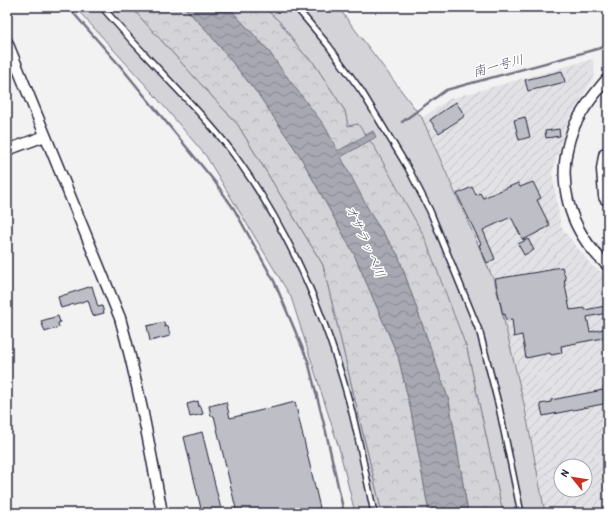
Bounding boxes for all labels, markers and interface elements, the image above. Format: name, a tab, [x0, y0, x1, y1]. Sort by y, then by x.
water label: 南一号川	[471, 50, 525, 80]
water label: オサラッペ川	[342, 202, 390, 280]
north arrow	[553, 458, 593, 498]
text: N	[557, 467, 572, 479]

